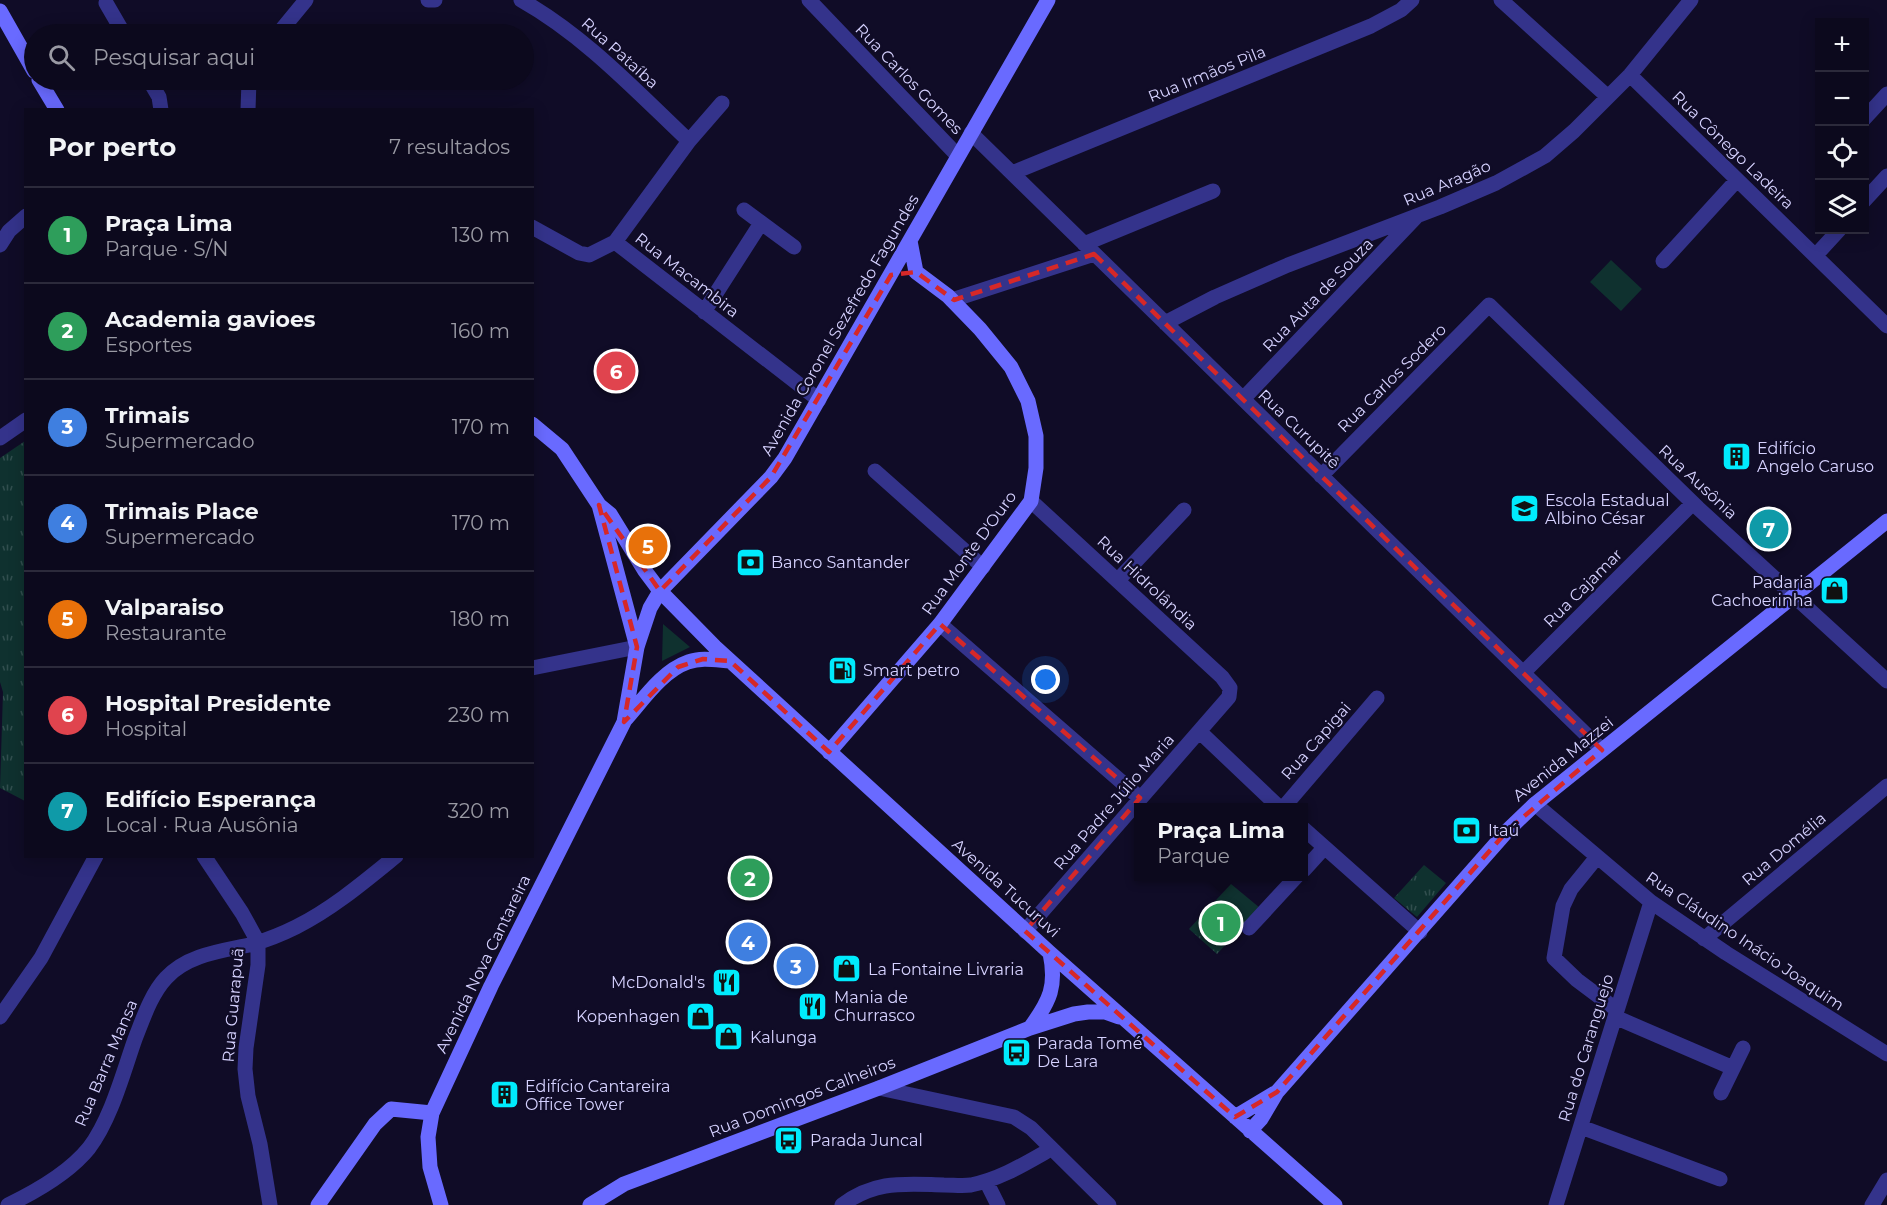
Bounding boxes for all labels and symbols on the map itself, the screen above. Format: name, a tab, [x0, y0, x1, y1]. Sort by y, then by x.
street label: Rua Pataíba	[578, 14, 662, 92]
street label: Rua Carlos Gomes	[851, 20, 967, 138]
street label: Rua Irmãos Pìla	[1145, 42, 1269, 106]
street label: Rua Cônego Ladeira	[1668, 87, 1798, 213]
street label: Rua Aragão	[1400, 156, 1494, 210]
street label: Avenida Coronel Sezefredo Fagundes	[757, 191, 923, 459]
street label: Rua Macambira	[631, 229, 743, 321]
street label: Rua Auta de Souza	[1259, 234, 1377, 356]
street label: Rua Carlos Sodero	[1334, 320, 1450, 436]
pin: 6	[596, 348, 636, 394]
street label: Rua Curupitê	[1254, 385, 1344, 473]
place label: Edifício Angelo Caruso	[1757, 439, 1874, 476]
street label: Rua Ausônia	[1655, 441, 1741, 523]
building icon: Edifício Angelo Caruso	[1720, 441, 1752, 473]
street label: Rua Monte D'Ouro	[918, 487, 1020, 619]
place label: Escola Estadual Albino César	[1545, 491, 1670, 528]
school or university icon: Escola Estadual Albino César	[1508, 493, 1540, 525]
pin: 7	[1750, 506, 1788, 552]
pin: 5	[628, 524, 668, 568]
street label: Rua Hidrolândia	[1093, 532, 1201, 634]
street label: Rua Cajamar	[1540, 545, 1626, 631]
bank icon: Banco Santander	[734, 546, 766, 578]
place label: Banco Santander	[771, 553, 910, 572]
place label: Padaria Cachoerinha	[1711, 573, 1813, 610]
shop icon: Padaria Cachoerinha	[1818, 575, 1850, 607]
fuel station icon: Smart petro	[826, 654, 858, 686]
place label: Smart petro	[863, 661, 960, 680]
your location	[1031, 665, 1060, 694]
street label: Rua Capigai	[1277, 698, 1355, 784]
street label: Avenida Mazzei	[1509, 713, 1617, 805]
street label: Rua Padre Júlio Maria	[1050, 730, 1178, 874]
street label: Rua Domélia	[1738, 808, 1830, 890]
bank icon: Itaú	[1451, 814, 1483, 846]
place label: Itaú	[1488, 821, 1519, 840]
street label: Avenida Tucuruvi	[948, 835, 1064, 941]
pin: 2	[730, 856, 770, 900]
street label: Rua Cláudino Inácio Joaquim	[1642, 867, 1848, 1015]
street label: Avenida Nova Cantareira	[431, 872, 535, 1056]
pin: 1	[1202, 900, 1240, 946]
pin: 4	[728, 920, 768, 964]
pin: 3	[776, 944, 816, 988]
street label: Rua Guarapuã	[219, 947, 247, 1063]
shop icon: La Fontaine Livraria	[831, 953, 863, 985]
place label: La Fontaine Livraria	[868, 960, 1024, 979]
restaurant icon: McDonald's	[710, 966, 742, 998]
street label: Rua do Caranguejo	[1554, 972, 1618, 1124]
place label: McDonald's	[611, 973, 705, 992]
place label: Mania de Churrasco	[834, 988, 915, 1025]
restaurant icon: Mania de Churrasco	[797, 990, 829, 1022]
street label: Rua Barra Mansa	[71, 997, 141, 1129]
shop icon: Kopenhagen	[685, 1000, 717, 1032]
place label: Kopenhagen	[576, 1007, 680, 1026]
shop icon: Kalunga	[713, 1021, 745, 1053]
place label: Kalunga	[750, 1028, 817, 1047]
place label: Parada Tomé De Lara	[1037, 1034, 1142, 1071]
bus stop icon: Parada Tomé De Lara	[1000, 1036, 1032, 1068]
street label: Rua Domingos Calheiros	[706, 1053, 898, 1141]
place label: Edifício Cantareira Office Tower	[525, 1077, 670, 1114]
building icon: Edifício Cantareira Office Tower	[488, 1079, 520, 1111]
bus stop icon: Parada Juncal	[773, 1124, 805, 1156]
place label: Parada Juncal	[810, 1131, 923, 1150]

